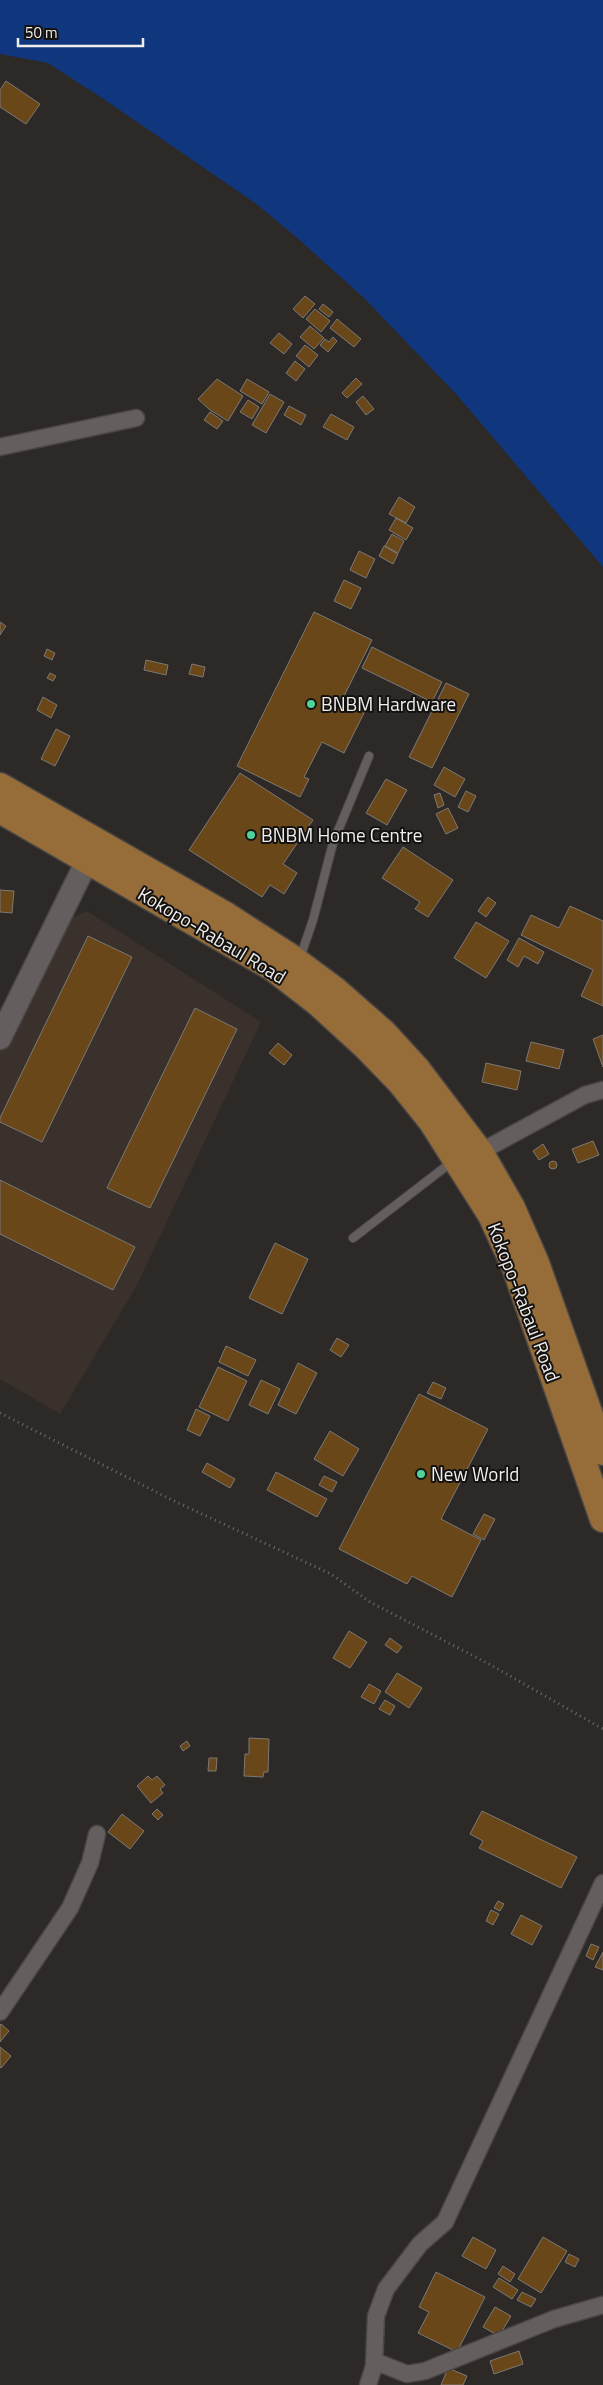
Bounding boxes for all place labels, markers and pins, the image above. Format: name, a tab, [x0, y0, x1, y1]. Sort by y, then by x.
place label: BNBM Hardware	[321, 689, 456, 718]
marker: BNBM Hardware	[305, 698, 317, 710]
place label: BNBM Home Centre	[261, 820, 422, 849]
marker: BNBM Home Centre	[245, 829, 257, 841]
place label: New World	[431, 1459, 519, 1488]
marker: New World	[415, 1468, 427, 1480]

